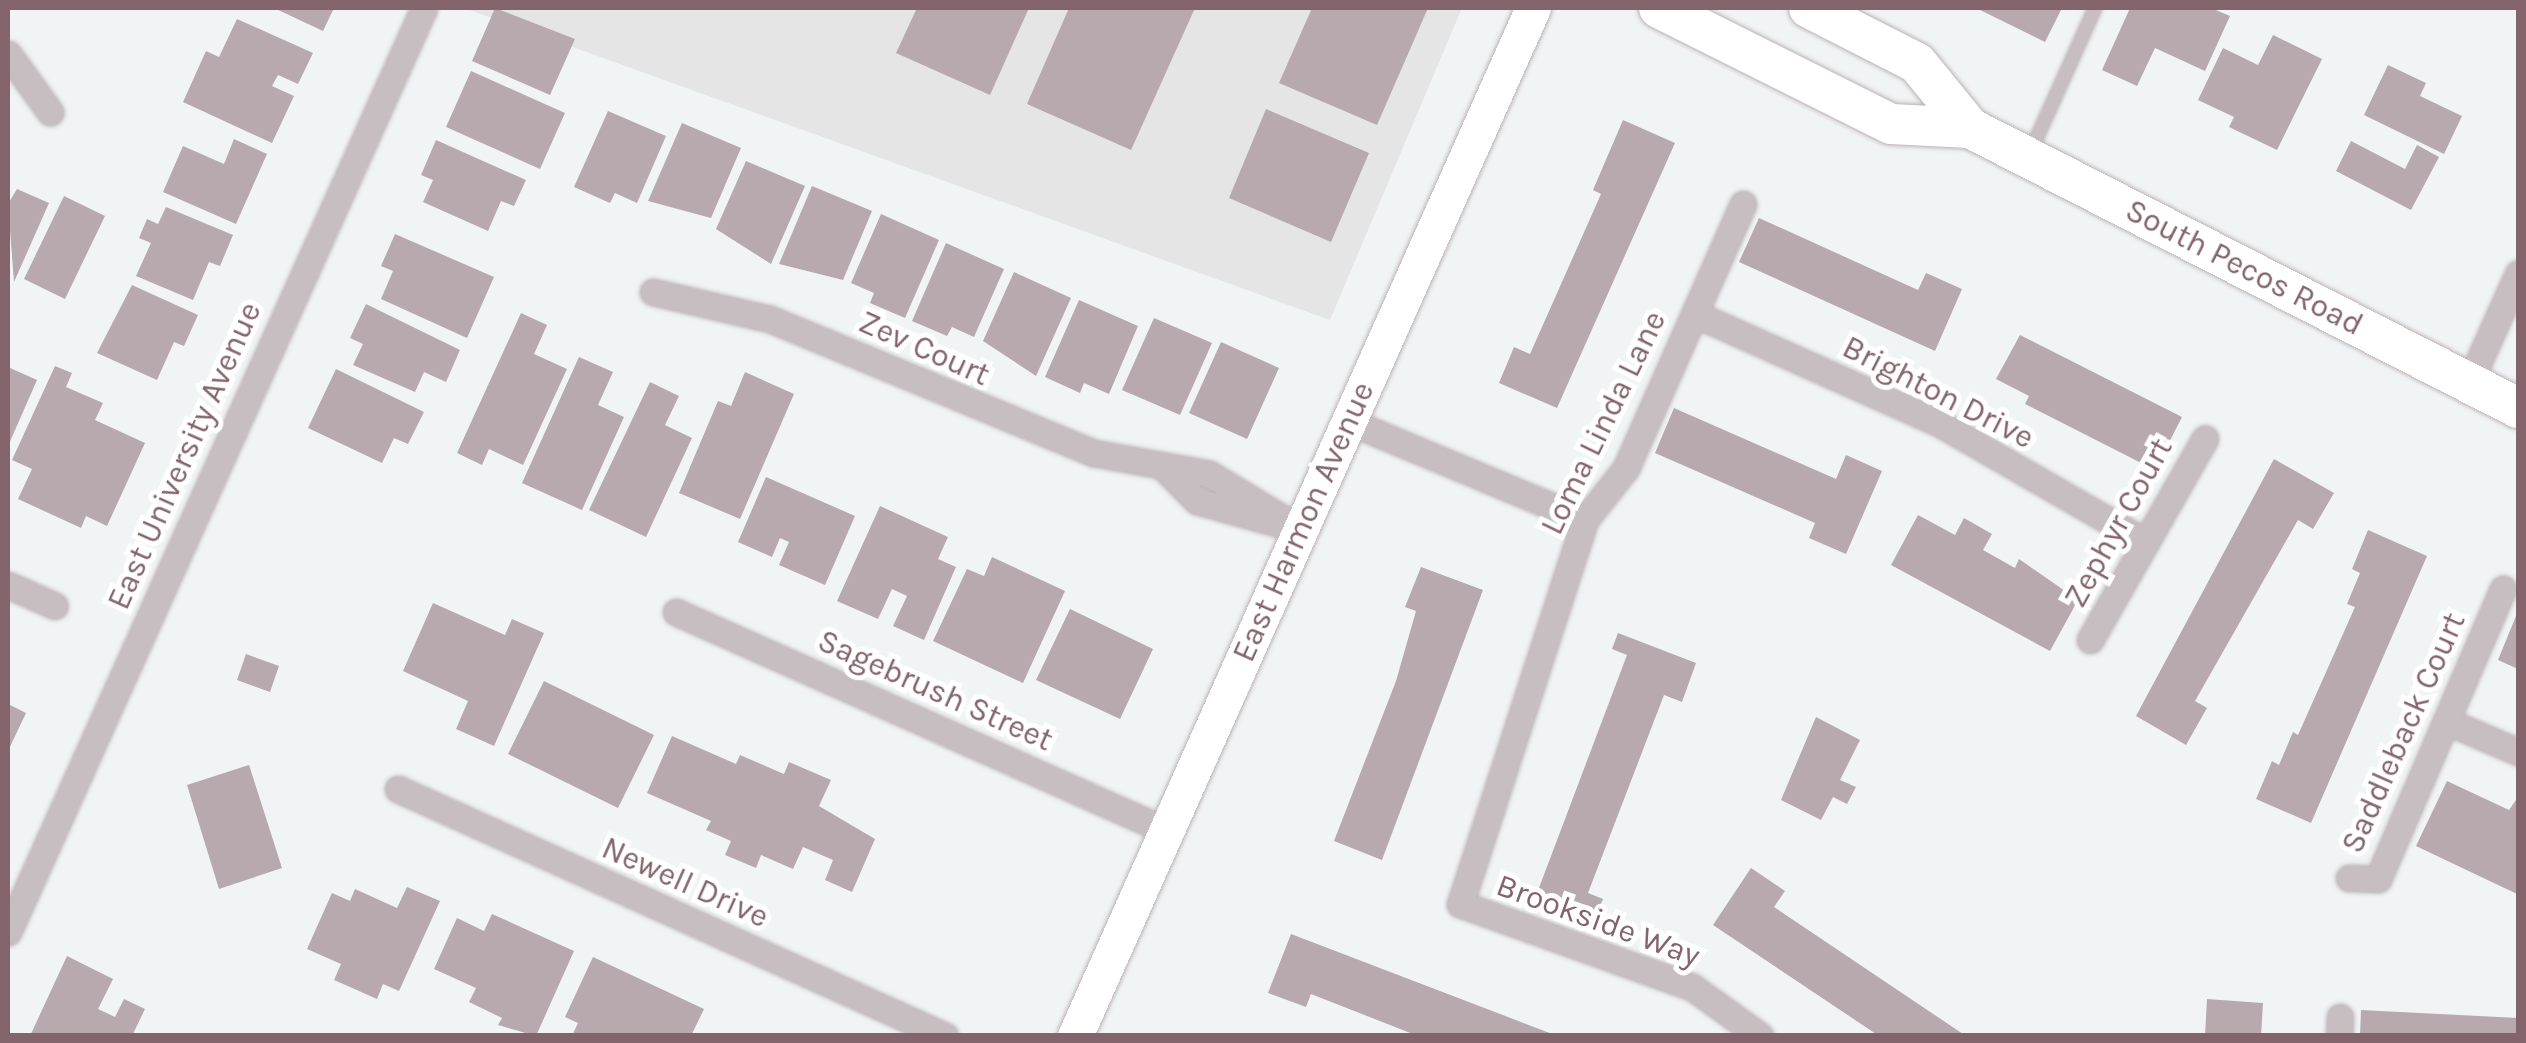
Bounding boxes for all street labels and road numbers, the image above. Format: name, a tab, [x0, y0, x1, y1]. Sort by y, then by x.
street label: South Pecos Road	[2119, 192, 2369, 344]
street label: East University Avenue	[100, 297, 270, 615]
street label: Zev Court	[853, 303, 995, 395]
street label: Loma Linda Lane	[1533, 305, 1675, 541]
street label: Brighton Drive	[1836, 328, 2040, 458]
street label: East Harmon Avenue	[1225, 376, 1383, 668]
street label: Zephyr Court	[2057, 432, 2181, 614]
street label: Saddleback Court	[2334, 607, 2474, 859]
street label: Sagebrush Street	[812, 622, 1058, 760]
street label: Newell Drive	[596, 829, 774, 937]
street label: Brookside Way	[1491, 866, 1705, 976]

